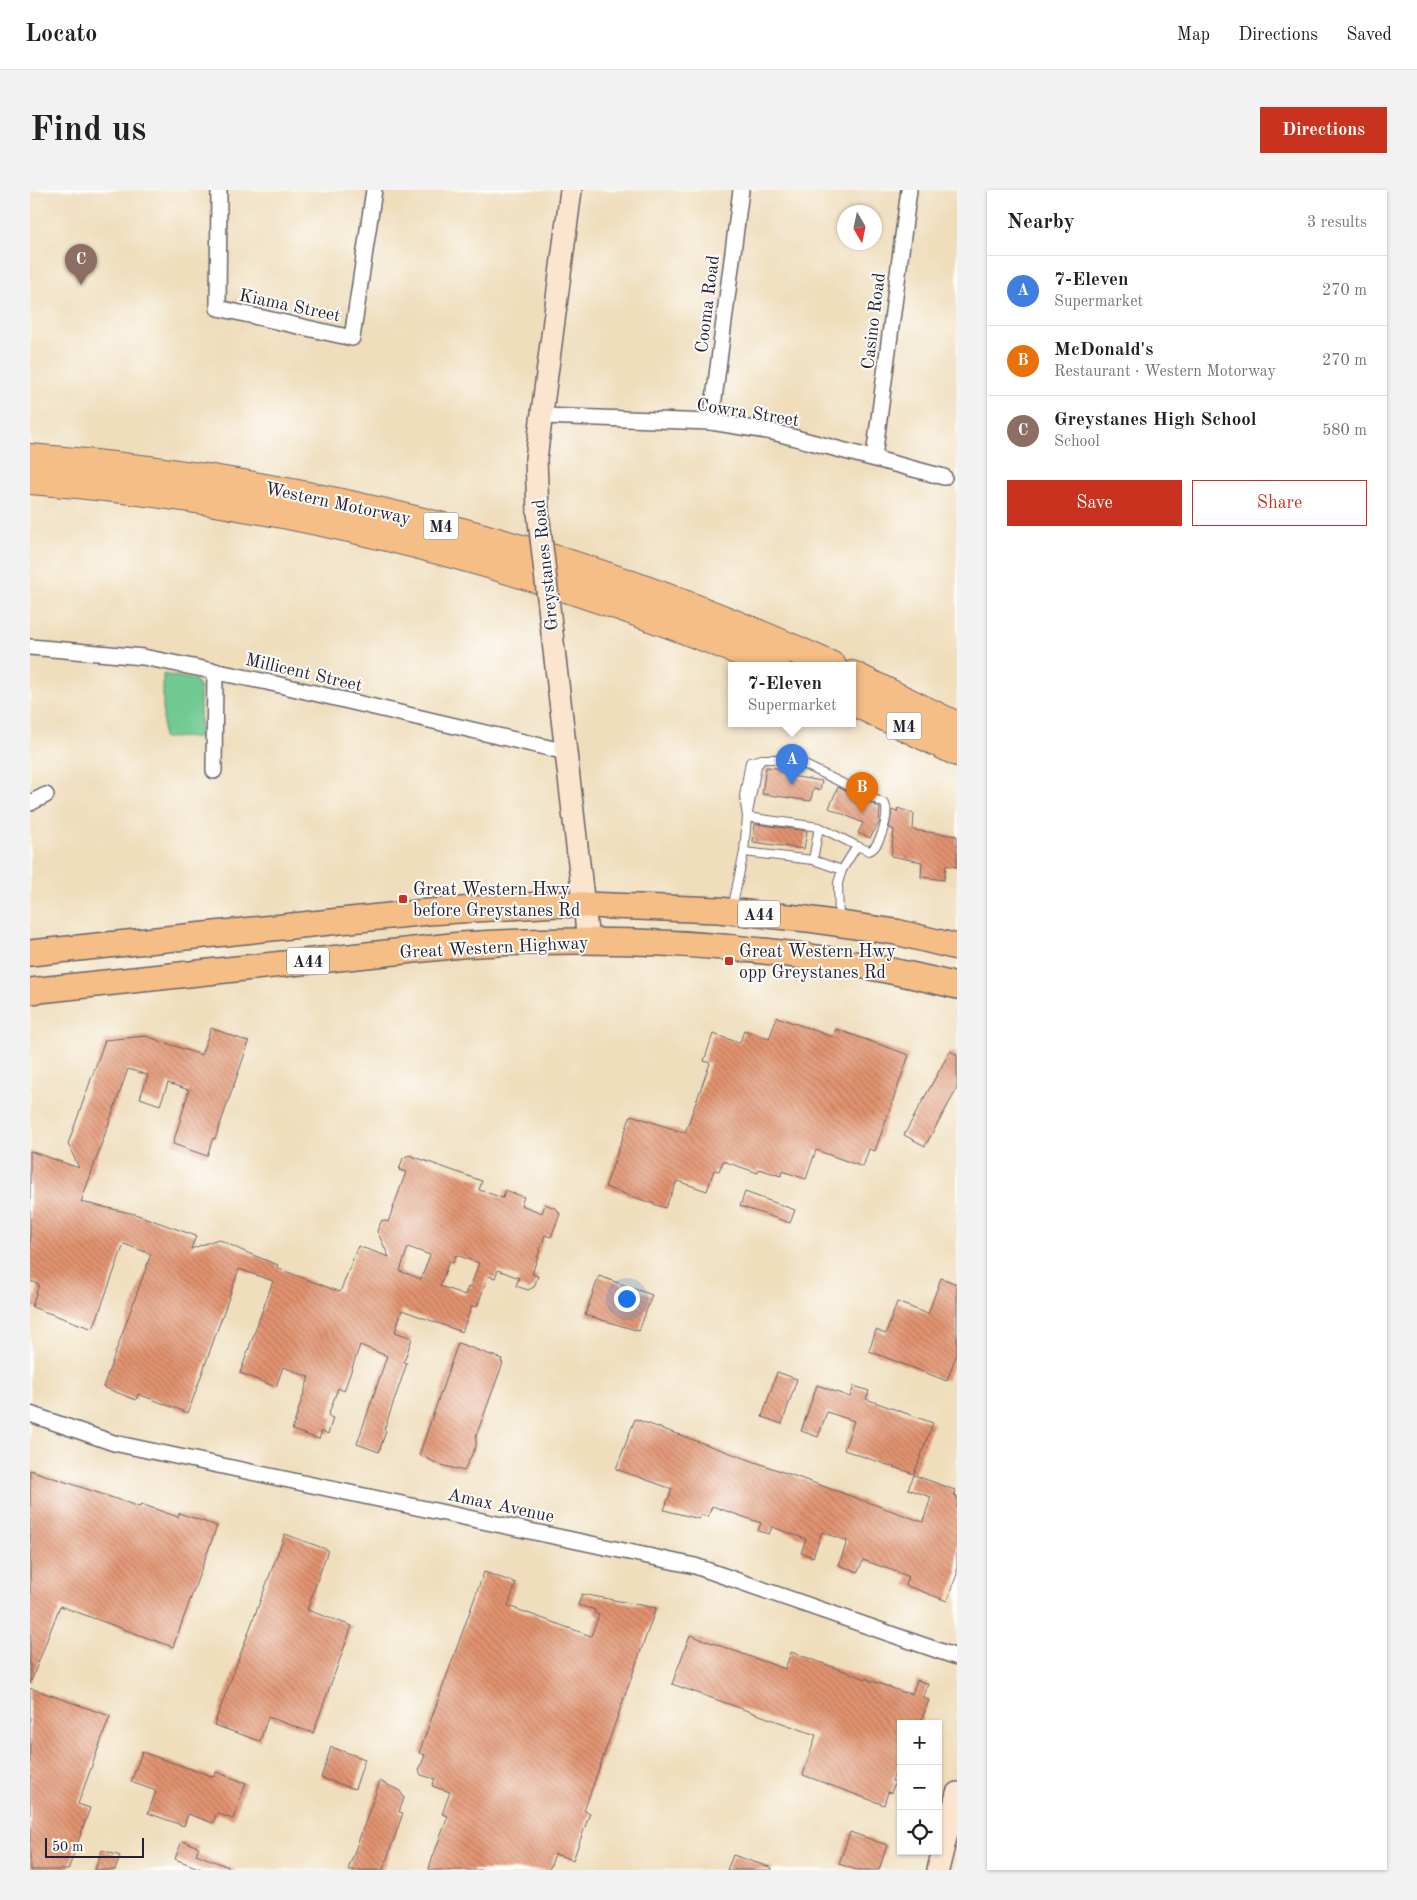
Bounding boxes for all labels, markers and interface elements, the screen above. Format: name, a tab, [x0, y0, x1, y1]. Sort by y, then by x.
text: Locato	[25, 23, 97, 47]
text: Map	[1177, 26, 1210, 44]
text: Directions	[1238, 26, 1318, 44]
text: Saved	[1346, 26, 1392, 44]
button: Directions	[1260, 107, 1387, 153]
text: Find us	[30, 113, 146, 148]
north arrow	[837, 205, 882, 250]
text: Nearby	[1007, 212, 1075, 233]
text: 3 results	[1307, 215, 1367, 231]
pin: C	[65, 244, 97, 285]
street label: Cooma Road	[693, 254, 723, 354]
text: 7-Eleven	[1054, 271, 1129, 290]
street label: Casino Road	[859, 272, 889, 371]
text: A	[1017, 283, 1029, 299]
text: 270 m	[1322, 283, 1367, 299]
street label: Kiama Street	[237, 286, 342, 326]
text: Supermarket	[1054, 294, 1143, 310]
text: McDonald's	[1054, 341, 1153, 360]
text: B	[1017, 353, 1029, 369]
text: 270 m	[1322, 353, 1367, 369]
text: Restaurant · Western Motorway	[1054, 364, 1276, 380]
street label: Cowra Street	[695, 396, 800, 430]
text: Greystanes High School	[1054, 411, 1257, 430]
text: C	[1018, 423, 1028, 439]
text: 580 m	[1322, 423, 1367, 439]
text: School	[1054, 434, 1100, 450]
street label: Western Motorway	[263, 480, 413, 528]
button: Save	[1007, 480, 1182, 526]
button: Share	[1192, 480, 1367, 526]
street label: Greystanes Road	[530, 498, 562, 632]
road number: M4	[424, 512, 458, 540]
street label: Millicent Street	[244, 651, 364, 695]
popup	[728, 662, 856, 727]
text: 7-Eleven	[747, 675, 822, 694]
text: Supermarket	[747, 698, 837, 714]
road number: M4	[886, 712, 922, 740]
pin: A	[776, 744, 808, 785]
pin: B	[846, 772, 878, 813]
place label: Great Western Hwy before Greystanes Rd	[413, 881, 580, 920]
marker: Great Western Hwy before Greystanes Rd	[397, 893, 409, 905]
road number: A44	[738, 901, 780, 928]
street label: Great Western Highway	[399, 934, 589, 962]
place label: Great Western Hwy opp Greystanes Rd	[739, 943, 896, 982]
road number: A44	[287, 948, 329, 974]
marker: Great Western Hwy opp Greystanes Rd	[723, 955, 735, 967]
your location	[614, 1286, 640, 1312]
street label: Amax Avenue	[446, 1486, 556, 1526]
map controls	[897, 1720, 942, 1855]
button: +	[897, 1720, 942, 1765]
button: −	[897, 1765, 942, 1810]
button: locate	[897, 1810, 942, 1855]
scale bar	[45, 1835, 144, 1858]
text: 50 m	[52, 1840, 83, 1854]

